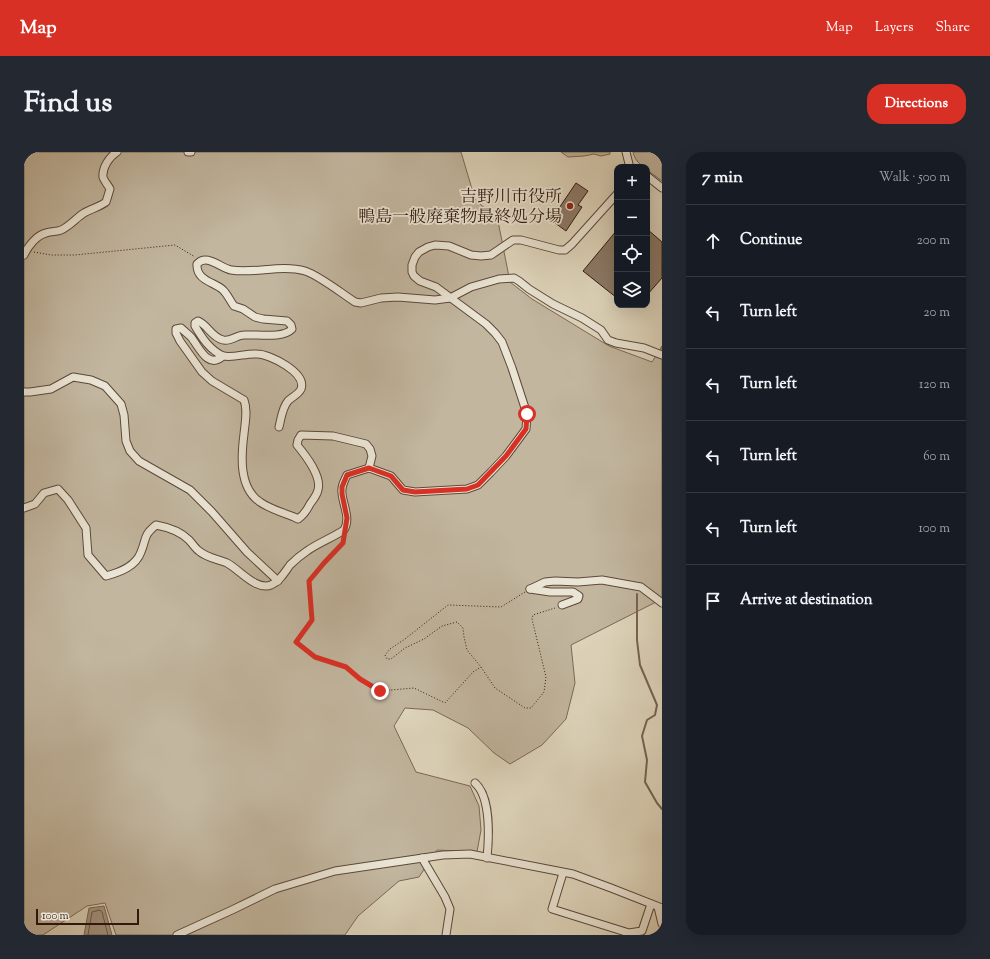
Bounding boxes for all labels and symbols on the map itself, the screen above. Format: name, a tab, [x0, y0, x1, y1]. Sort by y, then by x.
place label: 吉野川市役所 鴨島一般廃棄物最終処分場	[358, 186, 562, 230]
marker: 吉野川市役所 鴨島一般廃棄物最終処分場	[565, 201, 575, 211]
route start	[518, 405, 536, 423]
route end	[371, 682, 389, 700]
scale bar	[36, 907, 139, 926]

